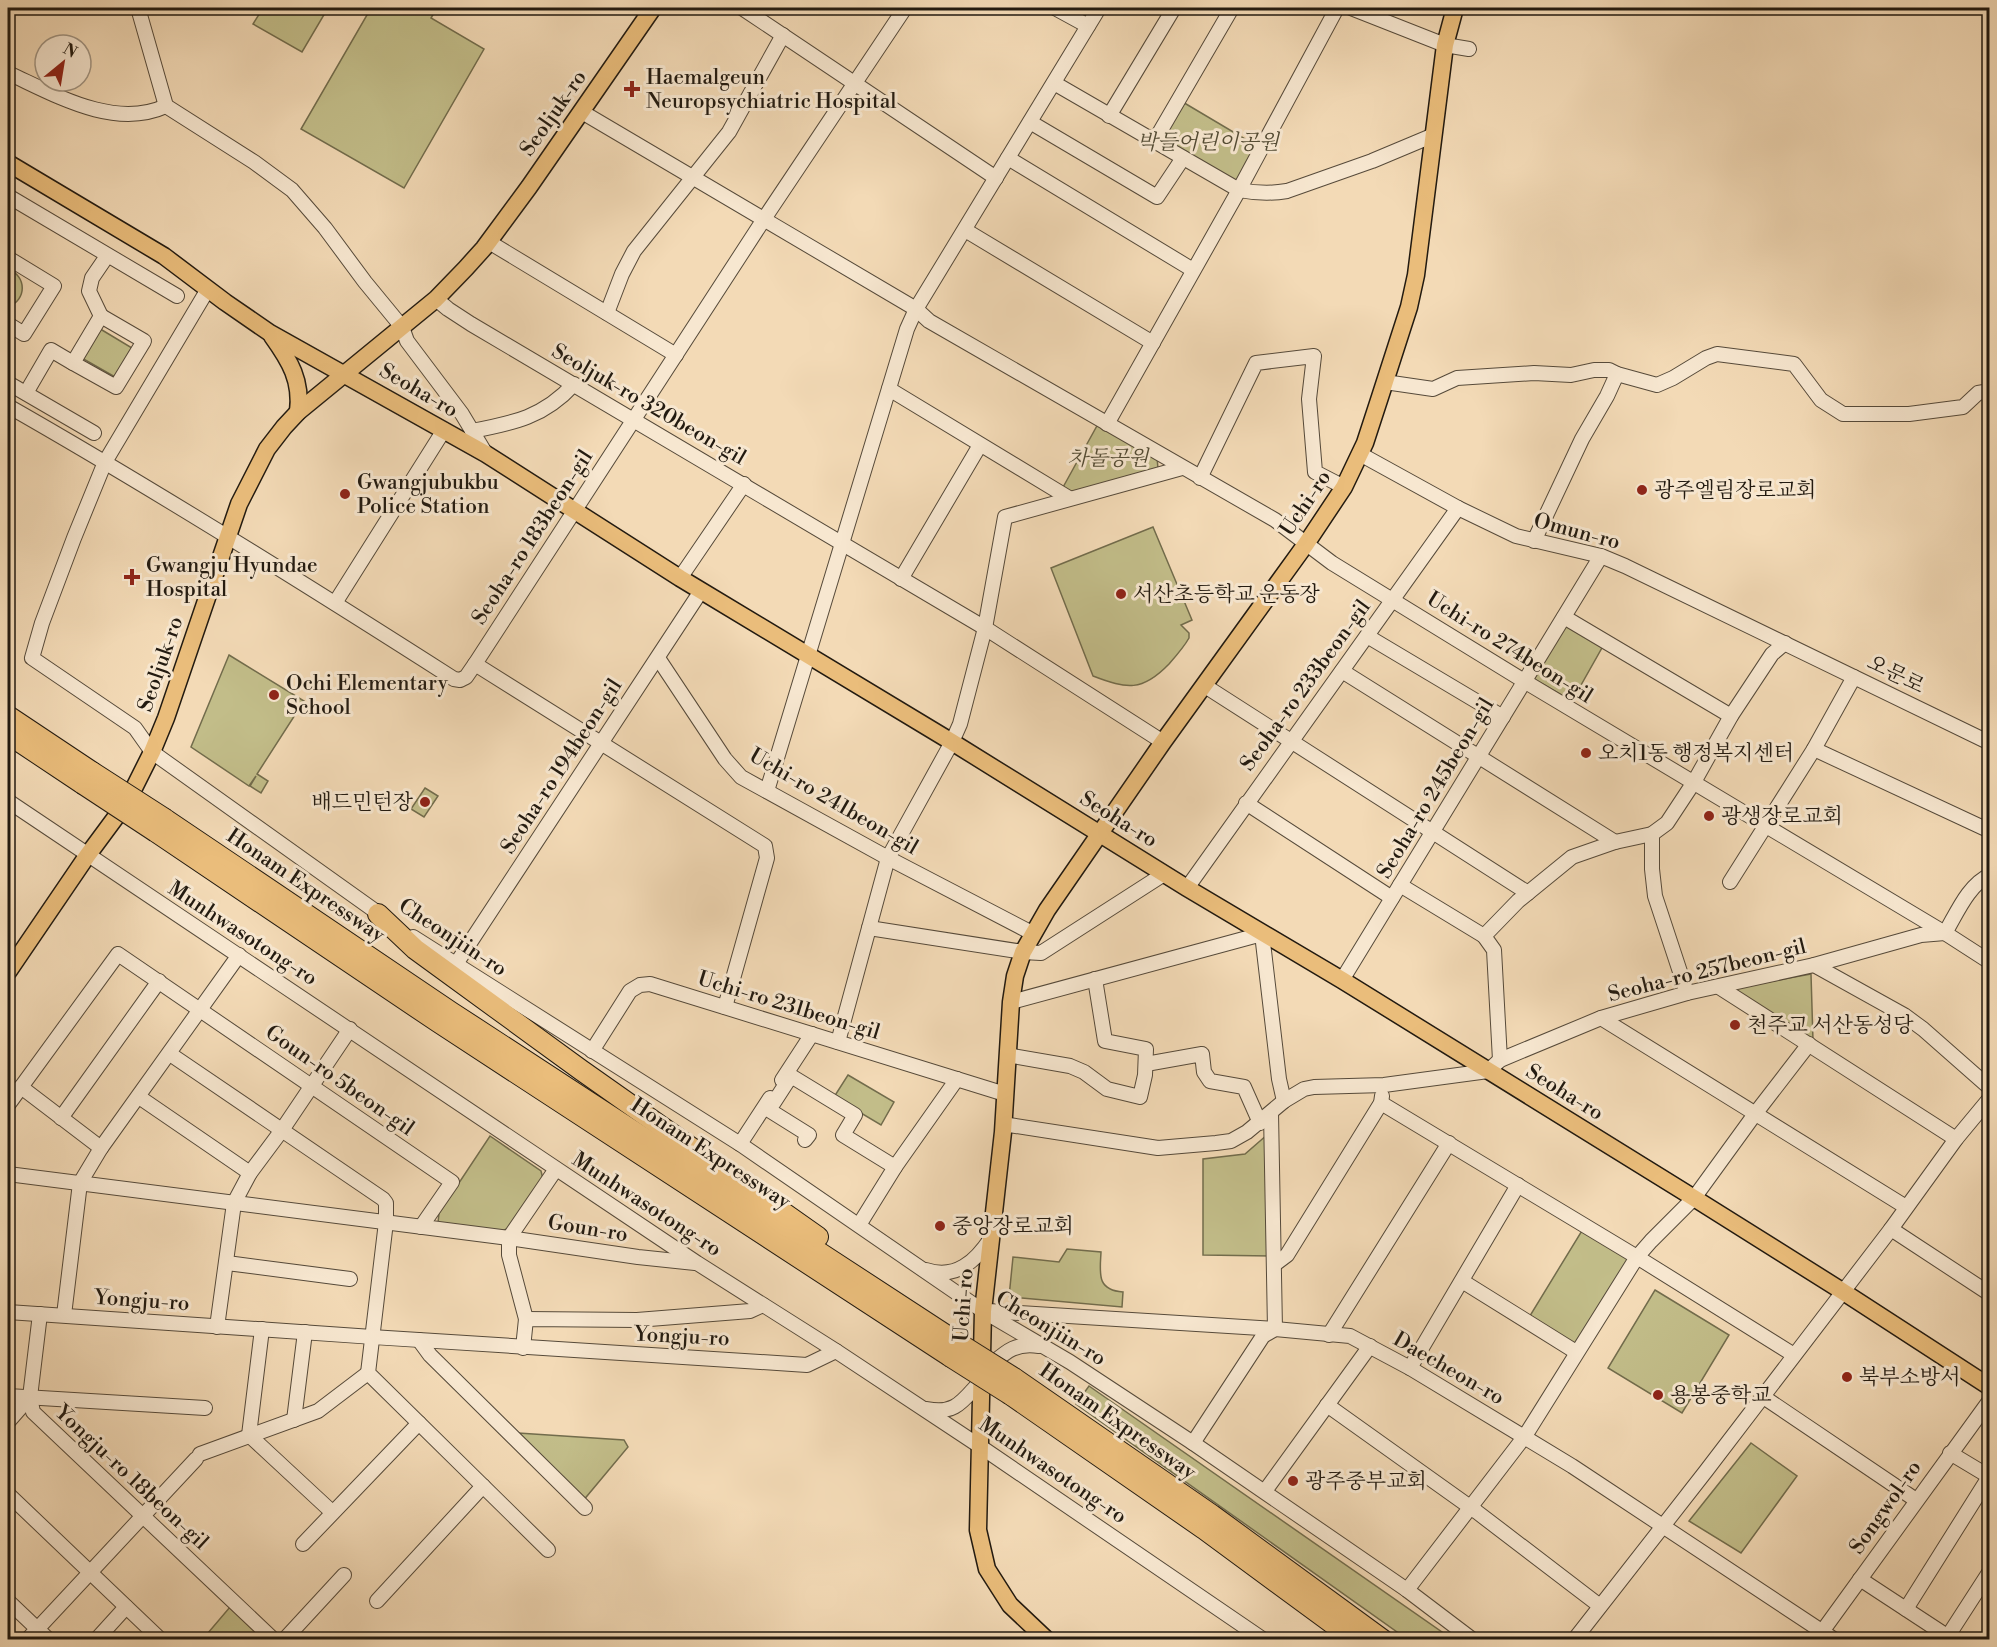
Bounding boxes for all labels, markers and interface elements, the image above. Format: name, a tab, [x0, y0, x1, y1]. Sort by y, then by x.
north arrow	[33, 33, 93, 93]
text: N	[60, 39, 81, 63]
place label: Haemalgeun Neuropsychiatric Hospital	[646, 65, 897, 115]
street label: Seoljuk-ro	[515, 66, 593, 162]
marker: Haemalgeun Neuropsychiatric Hospital	[623, 80, 641, 98]
park label: 박들어린이공원	[1137, 130, 1281, 156]
street label: Seoljuk-ro 320beon-gil	[547, 339, 750, 471]
street label: Seoha-ro	[375, 358, 462, 424]
street label: Seoha-ro 183beon-gil	[467, 445, 599, 630]
park label: 차돌공원	[1067, 446, 1150, 472]
street label: Uchi-ro	[1274, 466, 1337, 541]
place label: Gwangjubukbu Police Station	[357, 470, 499, 520]
place label: 광주엘림장로교회	[1654, 478, 1816, 504]
marker: 광주엘림장로교회	[1635, 483, 1649, 497]
marker: Gwangjubukbu Police Station	[338, 487, 352, 501]
street label: Omun-ro	[1531, 508, 1623, 556]
place label: Gwangju Hyundae Hospital	[146, 553, 318, 603]
marker: Gwangju Hyundae Hospital	[123, 568, 141, 586]
place label: 서산초등학교 운동장	[1133, 582, 1321, 608]
street label: Uchi-ro 274beon-gil	[1422, 586, 1597, 710]
marker: 서산초등학교 운동장	[1114, 587, 1128, 601]
street label: Seoha-ro 233beon-gil	[1235, 595, 1377, 776]
street label: Seoljuk-ro	[133, 613, 189, 715]
street label: 오문로	[1863, 650, 1929, 700]
place label: Ochi Elementary School	[286, 671, 449, 721]
street label: Seoha-ro 194beon-gil	[496, 674, 628, 859]
marker: Ochi Elementary School	[267, 688, 281, 702]
street label: Seoha-ro 245beon-gil	[1372, 693, 1500, 884]
place label: 오치1동 행정복지센터	[1598, 741, 1794, 767]
street label: Uchi-ro 241beon-gil	[744, 743, 923, 861]
marker: 오치1동 행정복지센터	[1579, 746, 1593, 760]
street label: Seoha-ro	[1075, 786, 1162, 854]
place label: 배드민턴장	[312, 790, 414, 816]
marker: 배드민턴장	[418, 795, 432, 809]
place label: 광생장로교회	[1721, 804, 1843, 830]
marker: 광생장로교회	[1702, 809, 1716, 823]
street label: Honam Expressway	[221, 823, 390, 949]
street label: Munhwasotong-ro	[163, 876, 322, 992]
street label: Cheonjiin-ro	[393, 893, 512, 983]
street label: Seoha-ro 257beon-gil	[1605, 934, 1809, 1008]
street label: Uchi-ro 231beon-gil	[694, 966, 883, 1046]
place label: 천주교 서산동성당	[1747, 1013, 1914, 1039]
marker: 천주교 서산동성당	[1728, 1018, 1742, 1032]
street label: Goun-ro 5beon-gil	[260, 1020, 419, 1142]
street label: Seoha-ro	[1521, 1059, 1608, 1127]
street label: Honam Expressway	[626, 1092, 796, 1216]
street label: Munhwasotong-ro	[567, 1147, 726, 1263]
street label: Goun-ro	[546, 1210, 630, 1248]
place label: 중앙장로교회	[952, 1214, 1074, 1240]
marker: 중앙장로교회	[933, 1219, 947, 1233]
street label: Uchi-ro	[948, 1267, 980, 1343]
street label: Yongju-ro	[93, 1285, 190, 1317]
street label: Cheonjiin-ro	[991, 1286, 1110, 1372]
street label: Yongju-ro	[633, 1321, 730, 1352]
street label: Daecheon-ro	[1388, 1327, 1509, 1411]
street label: Honam Expressway	[1034, 1358, 1201, 1486]
place label: 북부소방서	[1859, 1365, 1960, 1391]
marker: 북부소방서	[1840, 1370, 1854, 1384]
place label: 용봉중학교	[1670, 1383, 1771, 1409]
marker: 용봉중학교	[1651, 1388, 1665, 1402]
street label: Yongju-ro 18beon-gil	[48, 1399, 213, 1556]
street label: Munhwasotong-ro	[974, 1412, 1131, 1530]
street label: Songwol-ro	[1844, 1456, 1928, 1559]
place label: 광주중부교회	[1305, 1469, 1427, 1495]
marker: 광주중부교회	[1286, 1474, 1300, 1488]

